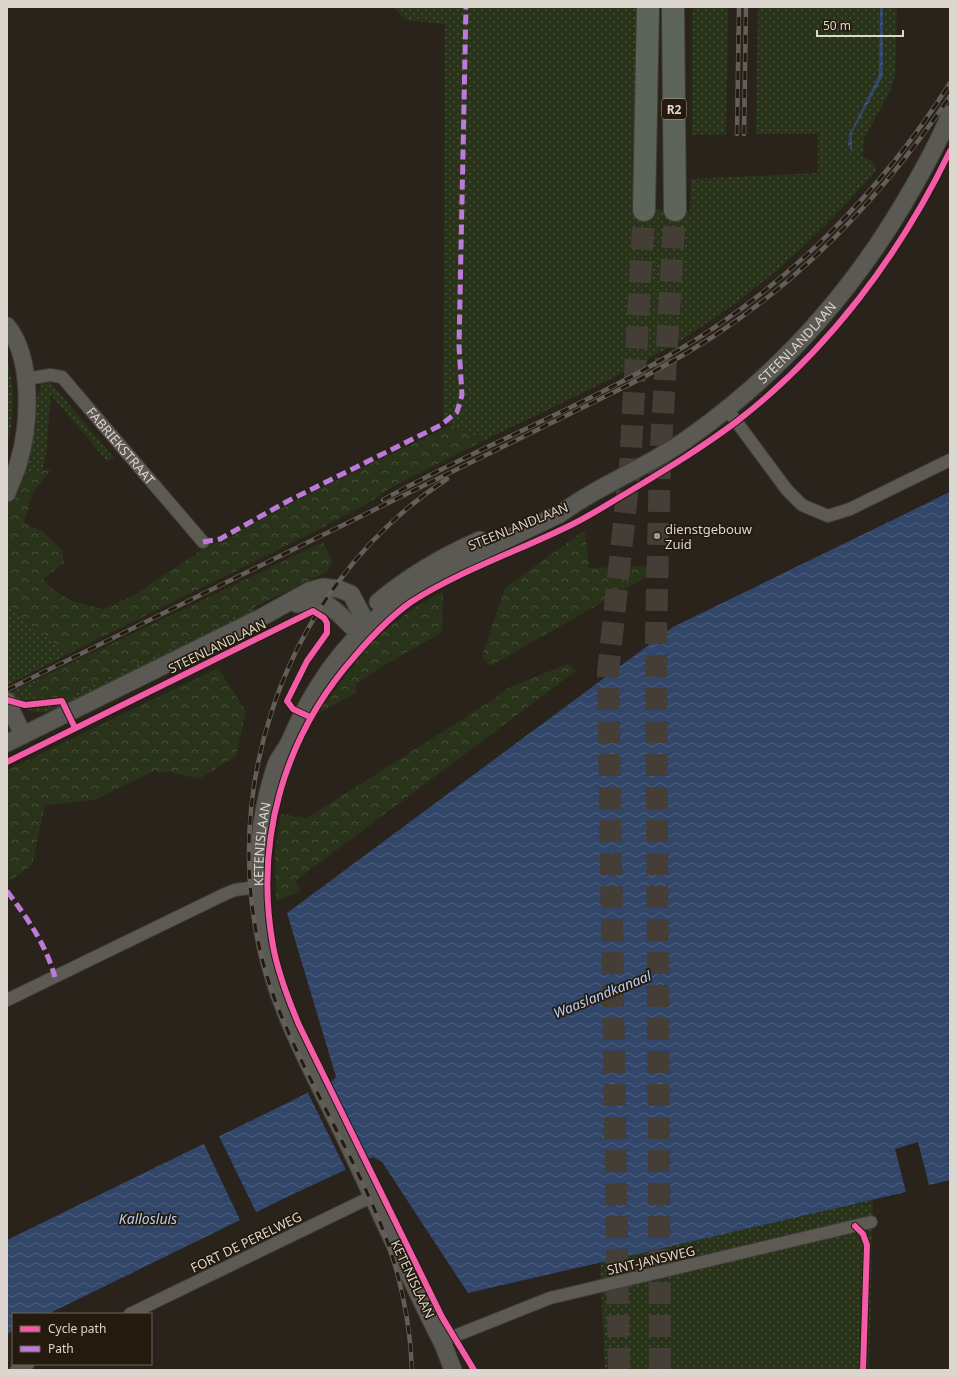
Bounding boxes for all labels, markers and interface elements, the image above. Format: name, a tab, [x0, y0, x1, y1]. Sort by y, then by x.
scale bar	[817, 12, 903, 38]
text: 50 m	[823, 17, 851, 34]
road number: R2	[662, 99, 686, 119]
street label: STEENLANDLAAN	[754, 298, 840, 387]
street label: FABRIEKSTRAAT	[83, 403, 159, 489]
street label: STEENLANDLAAN	[465, 498, 571, 554]
place label: dienstgebouw Zuid	[665, 520, 753, 553]
marker: dienstgebouw Zuid	[652, 531, 662, 541]
street label: STEENLANDLAAN	[165, 615, 269, 677]
street label: KETENISLAAN	[249, 800, 275, 886]
water label: Waaslandkanaal	[550, 966, 654, 1022]
street label: FORT DE PERELWEG	[187, 1207, 305, 1277]
water label: Kallosluis	[119, 1209, 177, 1228]
street label: KETENISLAAN	[387, 1237, 439, 1321]
street label: SINT-JANSWEG	[605, 1241, 697, 1279]
legend	[12, 1313, 152, 1365]
text: Cycle path	[48, 1320, 106, 1337]
text: Path	[48, 1340, 74, 1357]

